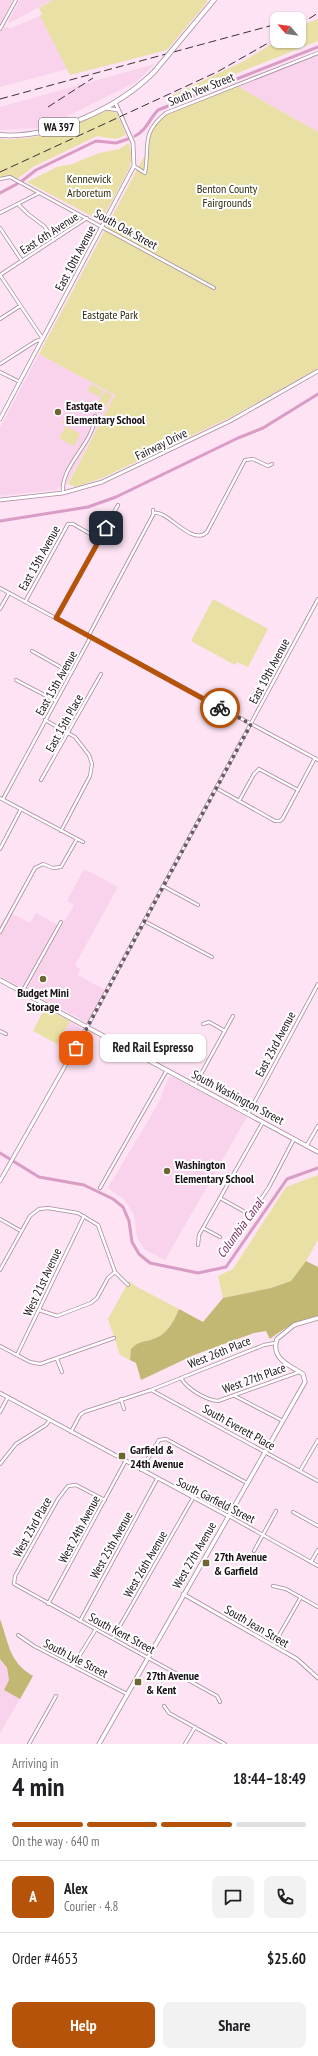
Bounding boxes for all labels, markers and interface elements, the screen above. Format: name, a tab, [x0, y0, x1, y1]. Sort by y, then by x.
north arrow	[270, 12, 306, 48]
map controls	[270, 12, 306, 48]
street label: South Yew Street	[166, 69, 237, 109]
road number: WA 397	[39, 118, 79, 136]
park label: Kennewick Arboretum	[67, 171, 112, 200]
park label: Benton County Fairgrounds	[197, 181, 258, 210]
street label: South Oak Street	[92, 206, 161, 253]
street label: East 6th Avenue	[17, 209, 81, 257]
street label: East 10th Avenue	[52, 223, 98, 293]
park label: Eastgate Park	[82, 307, 138, 322]
place label: Eastgate Elementary School	[66, 398, 145, 427]
marker: Eastgate Elementary School	[53, 407, 63, 417]
street label: Fairway Drive	[133, 425, 190, 463]
pin	[89, 511, 123, 545]
icon: home	[95, 517, 117, 539]
street label: East 13th Avenue	[15, 523, 63, 593]
street label: East 19th Avenue	[246, 636, 292, 706]
street label: East 15th Avenue	[32, 648, 80, 718]
courier	[200, 688, 240, 728]
street label: East 15th Place	[42, 691, 86, 755]
icon: bike	[209, 697, 231, 719]
marker: Budget Mini Storage	[38, 974, 48, 984]
place label: Budget Mini Storage	[17, 985, 69, 1014]
street label: East 23rd Avenue	[252, 1009, 298, 1079]
pin	[59, 1031, 93, 1065]
callout: Red Rail Espresso	[100, 1034, 206, 1062]
icon: bag	[65, 1037, 87, 1059]
text: Red Rail Espresso	[113, 1039, 193, 1056]
street label: South Washington Street	[189, 1066, 287, 1128]
place label: Washington Elementary School	[174, 1157, 254, 1186]
marker: Washington Elementary School	[162, 1166, 172, 1176]
water label: Columbia Canal	[213, 1193, 269, 1261]
street label: West 21st Avenue	[20, 1246, 64, 1318]
street label: West 26th Place	[185, 1333, 253, 1371]
street label: West 27th Place	[220, 1360, 288, 1396]
street label: South Everett Place	[200, 1401, 278, 1453]
place label: Garfield & 24th Avenue	[130, 1442, 184, 1471]
marker: Garfield & 24th Avenue	[117, 1451, 127, 1461]
street label: South Garfield Street	[174, 1474, 258, 1527]
street label: West 24th Avenue	[55, 1493, 103, 1565]
street label: West 23rd Place	[9, 1494, 55, 1560]
street label: West 25th Avenue	[86, 1509, 136, 1581]
street label: West 27th Avenue	[169, 1519, 219, 1591]
street label: West 26th Avenue	[120, 1528, 170, 1600]
place label: 27th Avenue & Garfield	[214, 1549, 267, 1578]
marker: 27th Avenue & Garfield	[201, 1558, 211, 1568]
street label: South Jean Street	[222, 1602, 293, 1651]
street label: South Kent Street	[86, 1609, 158, 1657]
street label: South Lyle Street	[41, 1635, 111, 1681]
place label: 27th Avenue & Kent	[146, 1668, 199, 1697]
marker: 27th Avenue & Kent	[133, 1677, 143, 1687]
text: Arriving in	[12, 1755, 59, 1772]
text: 18:44–18:49	[233, 1769, 306, 1788]
text: 4 min	[12, 1770, 65, 1803]
text: On the way · 640 m	[12, 1833, 99, 1850]
button: chat	[212, 1876, 254, 1918]
button: phone	[264, 1876, 306, 1918]
text: Alex	[64, 1879, 88, 1898]
text: A	[29, 1887, 37, 1906]
text: Courier · 4.8	[64, 1898, 118, 1915]
text: Order #4653	[12, 1949, 78, 1968]
text: $25.60	[267, 1949, 306, 1968]
button: Help	[12, 2002, 155, 2048]
button: Share	[163, 2002, 306, 2048]

